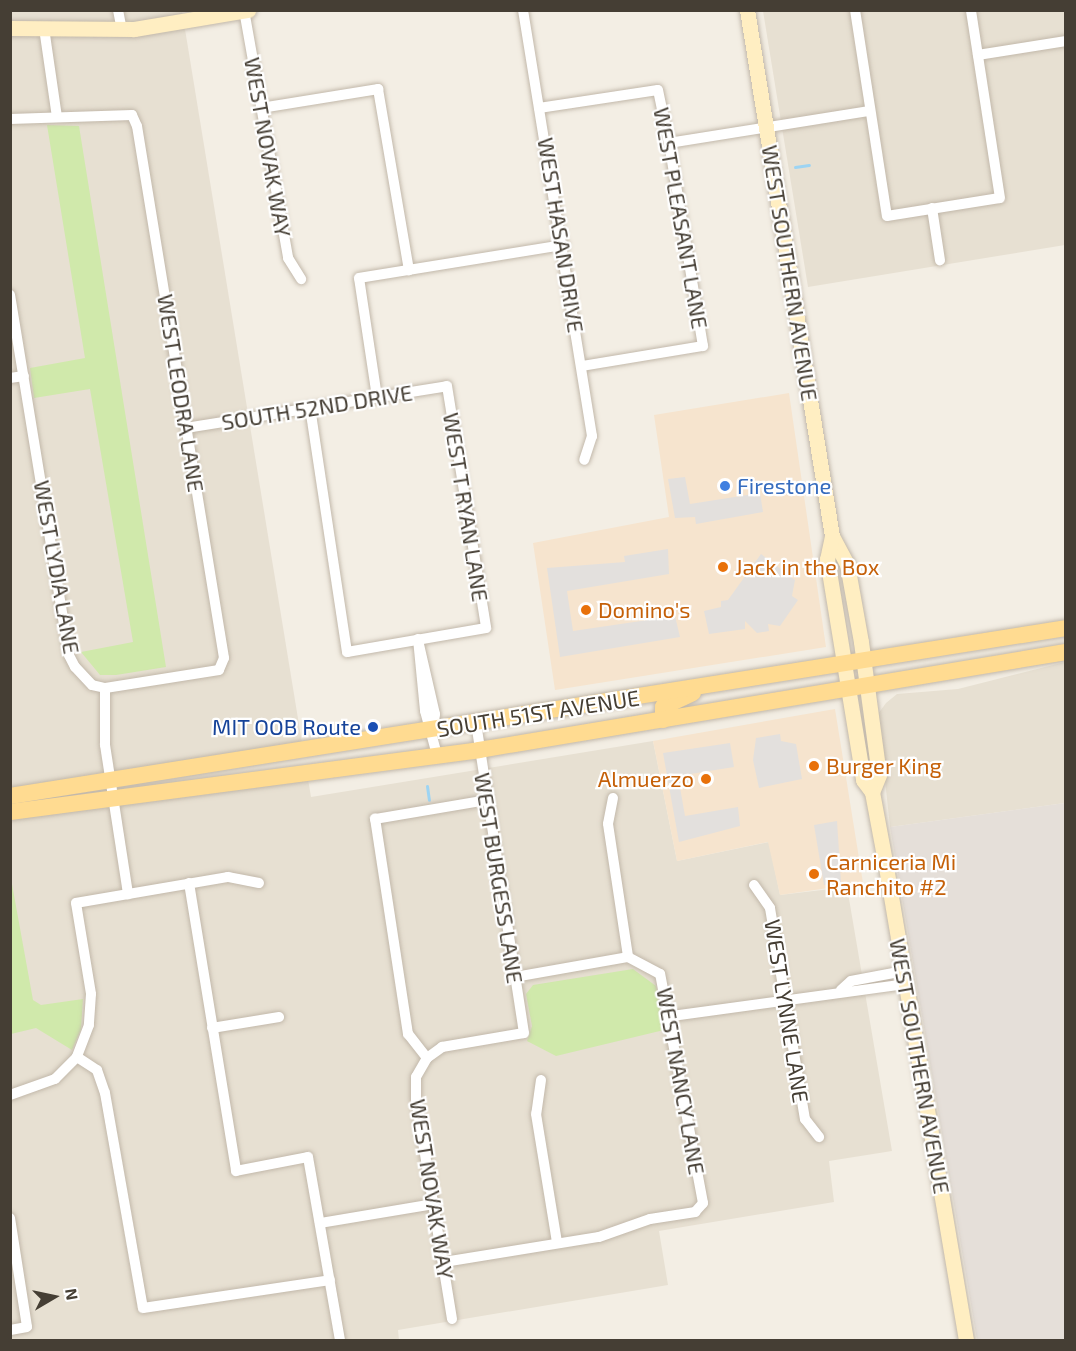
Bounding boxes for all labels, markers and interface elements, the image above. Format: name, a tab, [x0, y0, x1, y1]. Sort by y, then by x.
street label: WEST NOVAK WAY	[239, 55, 297, 239]
street label: WEST PLEASANT LANE	[648, 105, 714, 331]
street label: WEST HASAN DRIVE	[532, 135, 590, 335]
street label: WEST SOUTHERN AVENUE	[757, 143, 823, 403]
street label: WEST LEODRA LANE	[152, 292, 210, 494]
street label: SOUTH 52ND DRIVE	[220, 379, 414, 435]
street label: WEST T RYAN LANE	[438, 410, 494, 604]
place label: Firestone	[737, 473, 831, 499]
street label: WEST LYDIA LANE	[29, 478, 85, 656]
marker: Firestone	[718, 479, 732, 493]
place label: Jack in the Box	[735, 554, 880, 580]
marker: Jack in the Box	[716, 560, 730, 574]
place label: Domino's	[598, 597, 690, 623]
marker: Domino's	[579, 603, 593, 617]
street label: SOUTH 51ST AVENUE	[434, 684, 642, 742]
place label: MIT OOB Route	[212, 714, 361, 740]
marker: MIT OOB Route	[366, 720, 380, 734]
place label: Burger King	[826, 753, 942, 779]
marker: Burger King	[807, 759, 821, 773]
place label: Almuerzo	[598, 766, 694, 792]
street label: WEST BURGESS LANE	[469, 770, 529, 986]
marker: Almuerzo	[699, 772, 713, 786]
place label: Carniceria Mi Ranchito #2	[826, 848, 956, 900]
marker: Carniceria Mi Ranchito #2	[807, 867, 821, 881]
street label: WEST LYNNE LANE	[759, 917, 815, 1105]
street label: WEST SOUTHERN AVENUE	[884, 936, 956, 1196]
street label: WEST NANCY LANE	[651, 985, 711, 1177]
street label: WEST NOVAK WAY	[405, 1097, 459, 1281]
north arrow	[24, 1267, 84, 1327]
text: N	[62, 1287, 83, 1301]

